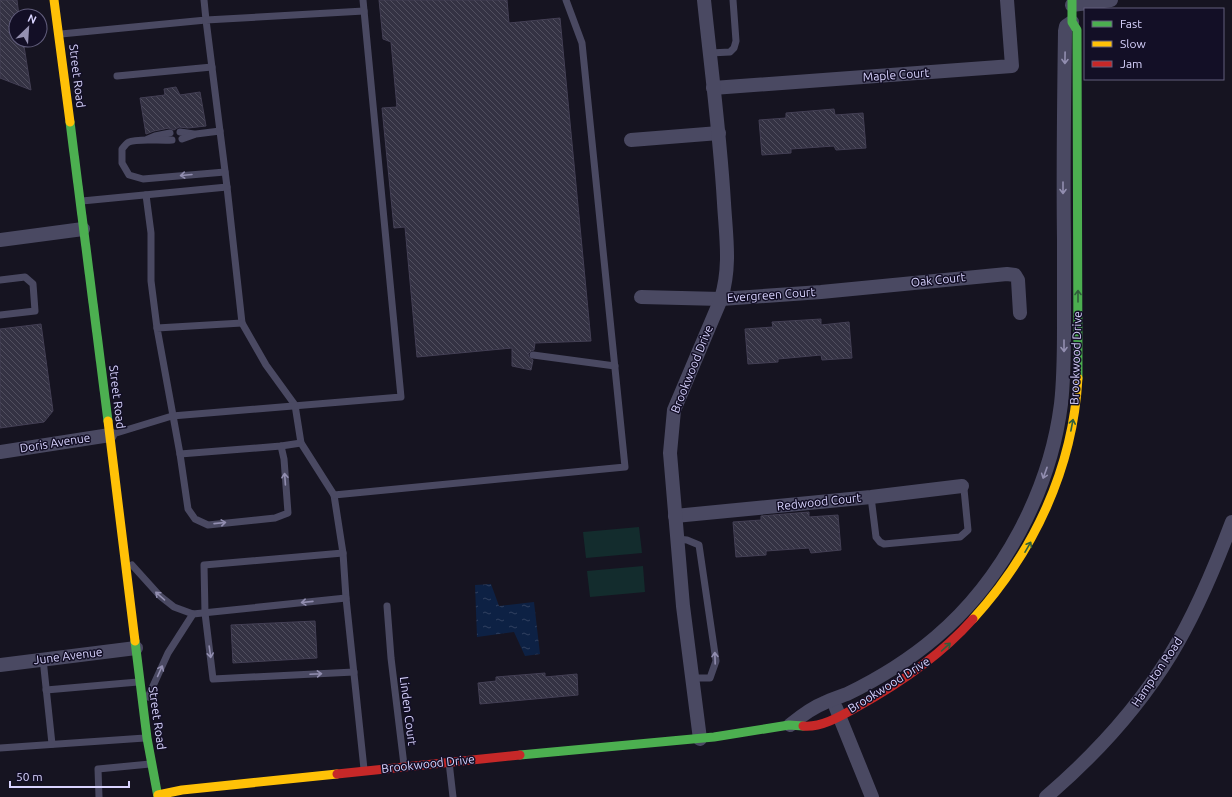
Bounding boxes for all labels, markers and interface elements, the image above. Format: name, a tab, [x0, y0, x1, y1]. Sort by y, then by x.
north arrow	[8, 8, 48, 48]
legend	[1084, 8, 1224, 80]
text: N	[26, 12, 38, 26]
text: Fast	[1120, 17, 1142, 30]
text: Slow	[1120, 37, 1146, 50]
street label: Street Road	[67, 43, 88, 108]
one-way arrow	[1061, 51, 1068, 64]
text: Jam	[1120, 57, 1142, 70]
street label: Maple Court	[862, 66, 930, 83]
one-way arrow	[180, 171, 193, 178]
one-way arrow	[1059, 181, 1067, 194]
street label: Oak Court	[910, 270, 966, 289]
street label: Evergreen Court	[726, 285, 816, 304]
one-way arrow	[1074, 290, 1082, 303]
street label: Brookwood Drive	[1067, 311, 1084, 405]
street label: Brookwood Drive	[668, 323, 715, 415]
one-way arrow	[1060, 339, 1068, 352]
street label: Street Road	[107, 364, 128, 429]
one-way arrow	[1069, 419, 1077, 432]
street label: Doris Avenue	[19, 431, 91, 455]
one-way arrow	[1040, 467, 1048, 479]
one-way arrow	[282, 473, 289, 486]
street label: Redwood Court	[776, 491, 862, 512]
one-way arrow	[213, 520, 226, 527]
one-way arrow	[1024, 541, 1032, 553]
one-way arrow	[155, 591, 165, 600]
one-way arrow	[301, 599, 314, 606]
street label: Hampton Road	[1129, 635, 1185, 709]
one-way arrow	[940, 642, 951, 651]
street label: June Avenue	[33, 645, 103, 666]
one-way arrow	[206, 645, 214, 658]
one-way arrow	[711, 652, 719, 665]
street label: Brookwood Drive	[846, 654, 932, 715]
one-way arrow	[157, 665, 164, 677]
one-way arrow	[309, 670, 322, 678]
street label: Linden Court	[398, 676, 419, 747]
street label: Street Road	[147, 685, 168, 750]
street label: Brookwood Drive	[381, 752, 475, 775]
scale bar	[10, 763, 129, 789]
text: 50 m	[16, 770, 43, 783]

